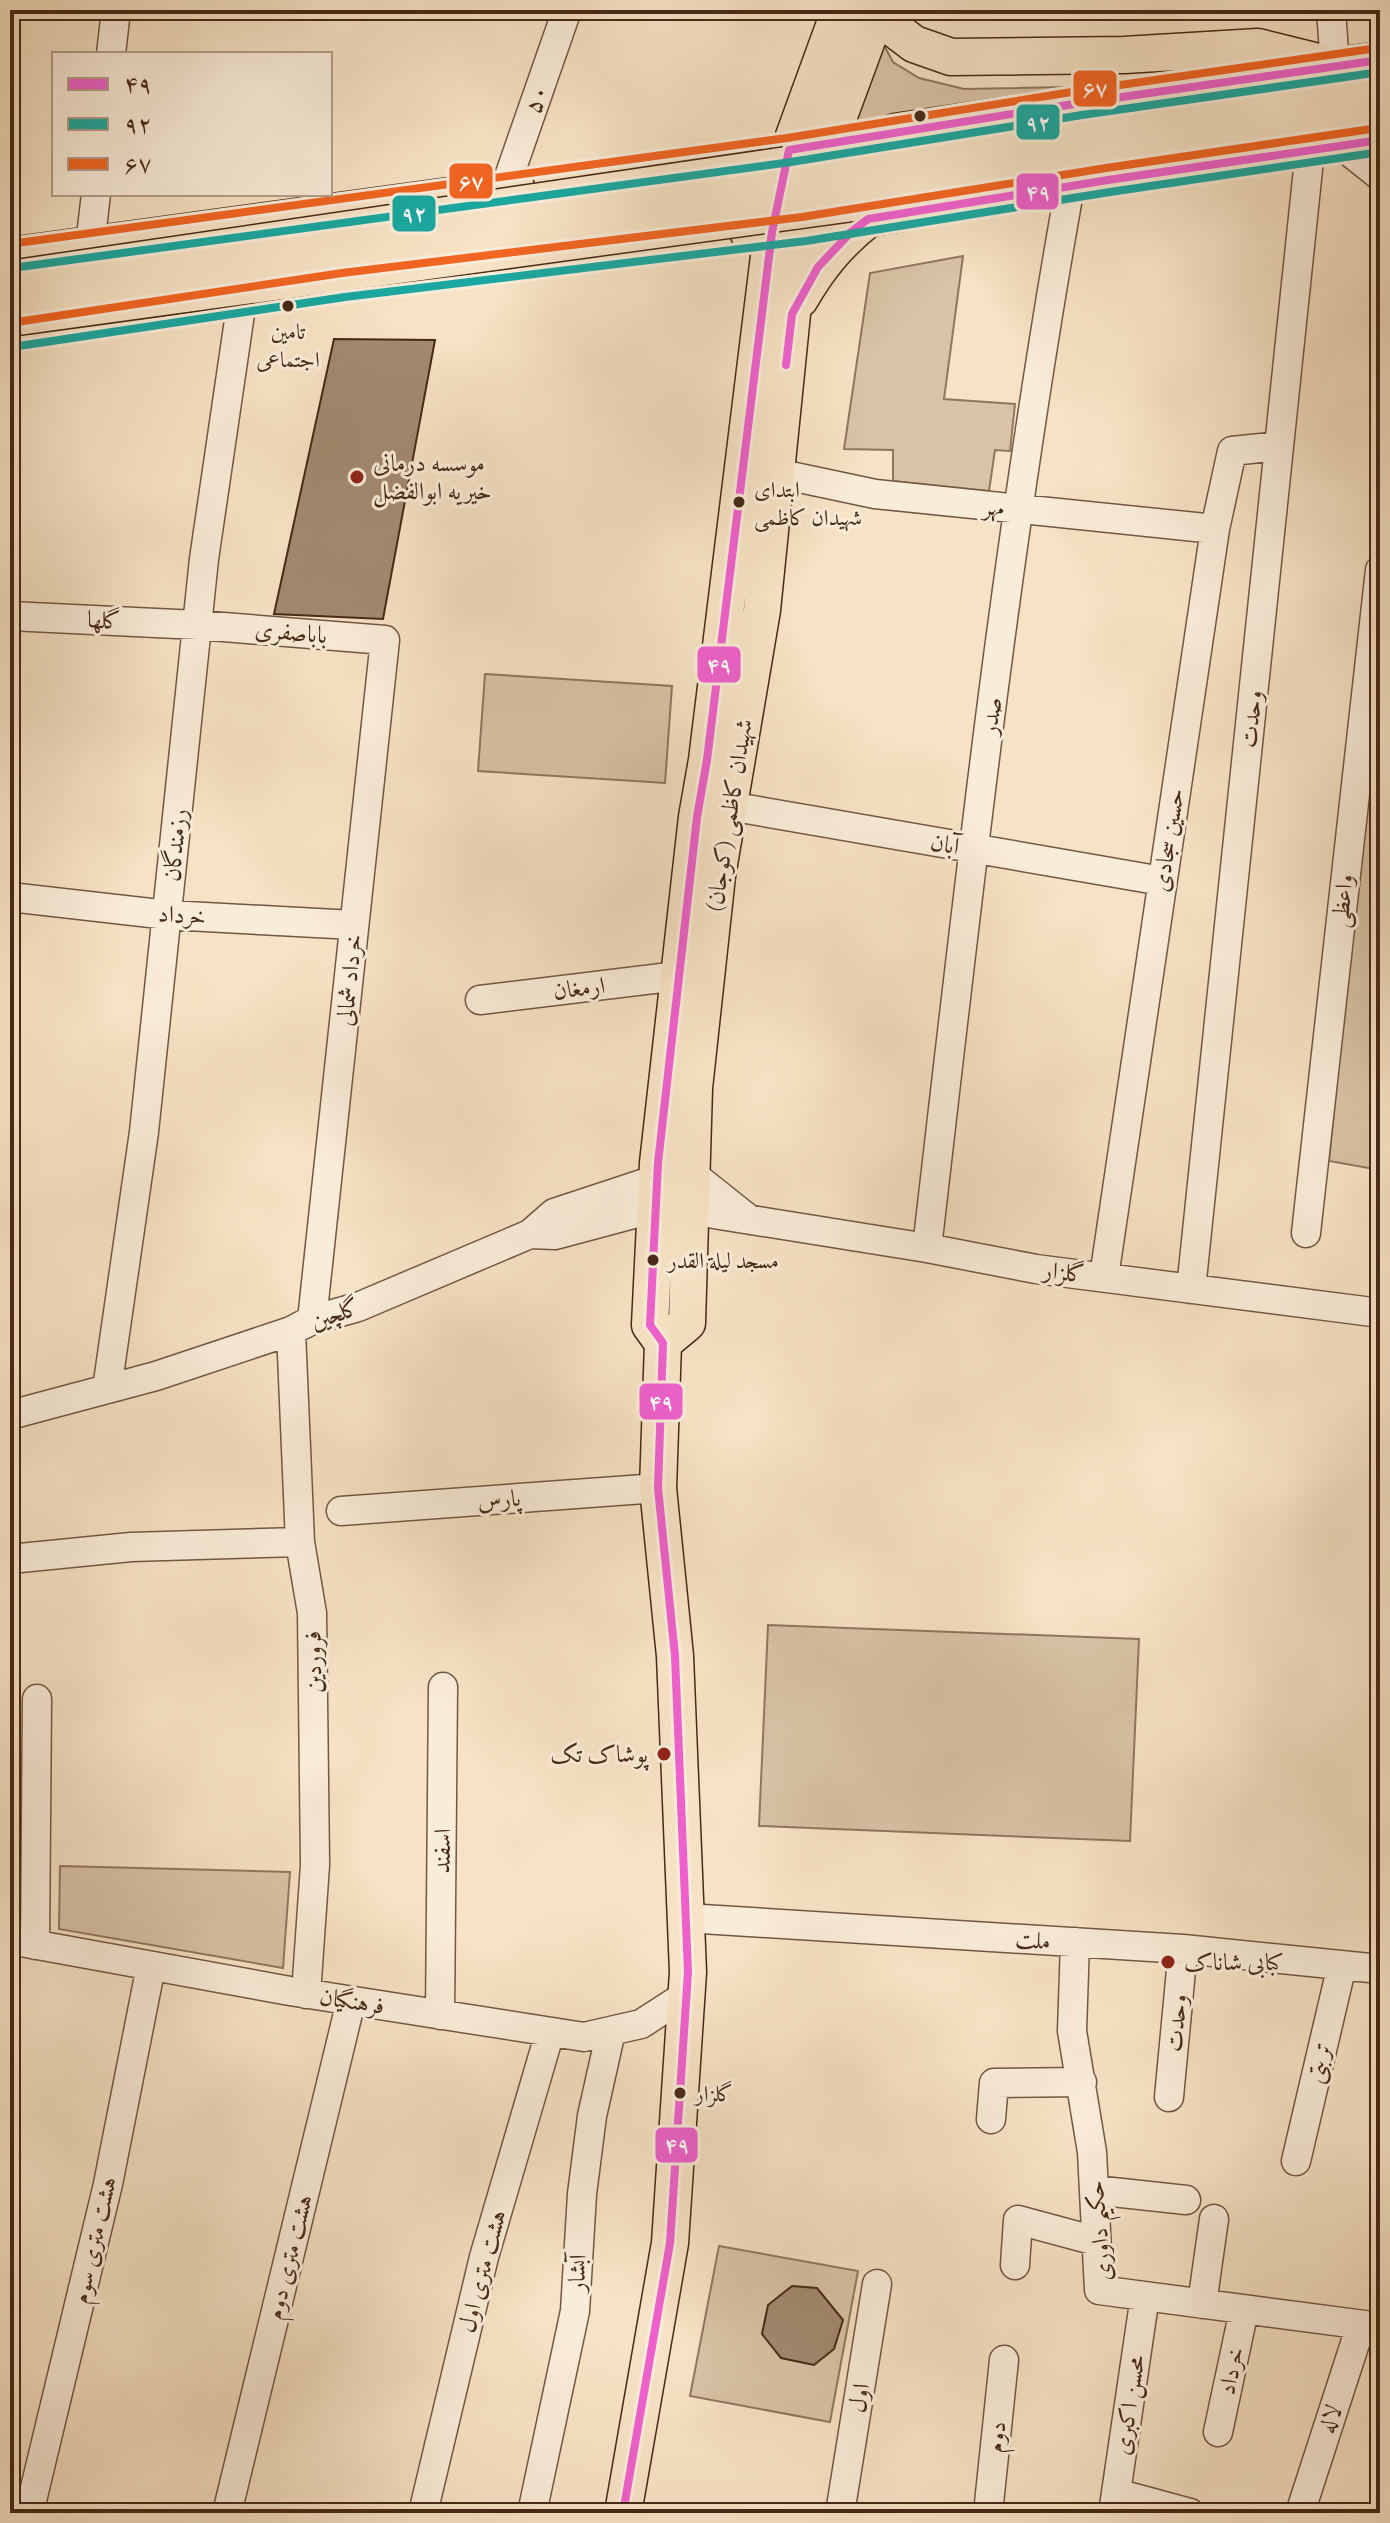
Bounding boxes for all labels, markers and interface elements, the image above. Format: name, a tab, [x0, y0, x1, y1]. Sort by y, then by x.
legend	[52, 52, 332, 196]
line badge: ۶۷	[1072, 69, 1118, 108]
text: ۴۹	[124, 70, 152, 98]
text: ۶۷	[1082, 76, 1108, 102]
street label: ۵۰	[518, 81, 554, 117]
line badge: ۹۲	[1015, 103, 1061, 141]
unlabelled marker	[912, 108, 928, 124]
text: ۹۲	[124, 110, 152, 138]
text: ۹۲	[1025, 110, 1051, 136]
text: ۶۷	[124, 150, 152, 178]
line badge: ۶۷	[448, 162, 494, 200]
text: ۶۷	[458, 169, 484, 195]
line badge: ۴۹	[1015, 172, 1060, 211]
text: ۴۹	[1025, 179, 1051, 205]
line badge: ۹۲	[391, 194, 437, 233]
text: ۹۲	[401, 201, 427, 227]
marker: تامین اجتماعی	[280, 298, 296, 314]
place label: تامین اجتماعی	[256, 319, 320, 373]
place label: موسسه درمانی خیریه ابوالفضل	[373, 449, 492, 508]
marker: موسسه درمانی خیریه ابوالفضل	[348, 468, 366, 486]
place label: ابتدای شهیدان کاظمی	[754, 477, 862, 533]
street label: مهر	[979, 492, 1006, 523]
marker: ابتدای شهیدان کاظمی	[731, 494, 747, 510]
street label: گلها	[87, 604, 122, 635]
street label: باباصفری	[254, 615, 328, 650]
line badge: ۴۹	[696, 645, 742, 684]
text: ۴۹	[706, 652, 732, 678]
street label: وحدت	[1234, 689, 1268, 749]
street label: صدر	[974, 695, 1007, 739]
street label: شهیدان کاظمی (کوجان)	[700, 717, 761, 914]
street label: حسین سجادی	[1146, 786, 1190, 894]
street label: رزمندگان	[156, 807, 193, 883]
street label: آبان	[928, 827, 965, 861]
street label: واعظی	[1325, 873, 1362, 929]
street label: خرداد	[157, 899, 207, 931]
street label: خرداد شمالی	[330, 933, 368, 1027]
street label: ارمغان	[551, 971, 607, 1005]
place label: مسجد لیلة القدر	[666, 1248, 779, 1274]
marker: مسجد لیلة القدر	[645, 1252, 661, 1268]
street label: گلزار	[1039, 1254, 1087, 1289]
street label: گلچین	[307, 1292, 364, 1337]
line badge: ۴۹	[638, 1382, 684, 1421]
text: ۴۹	[648, 1389, 674, 1415]
street label: پارس	[476, 1483, 523, 1517]
street label: فروردین	[298, 1631, 329, 1693]
place label: پوشاک تک	[550, 1740, 649, 1771]
marker: پوشاک تک	[655, 1745, 673, 1763]
street label: اسفند	[428, 1828, 456, 1874]
street label: ملت	[1014, 1925, 1052, 1955]
place label: کبابی شاناک	[1184, 1948, 1284, 1979]
marker: کبابی شاناک	[1159, 1953, 1177, 1971]
street label: فرهنگیان	[317, 1982, 386, 2021]
street label: وحدت	[1160, 1993, 1192, 2053]
street label: تربتی	[1301, 2040, 1339, 2087]
place label: گلزار	[693, 2080, 733, 2108]
marker: گلزار	[672, 2085, 688, 2101]
line badge: ۴۹	[654, 2126, 699, 2164]
text: ۴۹	[664, 2132, 690, 2158]
street label: هشت متری سوم	[66, 2174, 129, 2308]
street label: حکیم داوری	[1081, 2179, 1127, 2282]
street label: هشت متری دوم	[260, 2191, 325, 2324]
street label: هشت متری اول	[452, 2206, 512, 2336]
street label: آبشار	[562, 2251, 592, 2294]
street label: خرداد	[1212, 2345, 1250, 2397]
street label: محسن اکبری	[1107, 2353, 1153, 2457]
street label: اول	[843, 2381, 875, 2415]
street label: لاله	[1312, 2401, 1348, 2437]
street label: دوم	[980, 2420, 1019, 2455]

